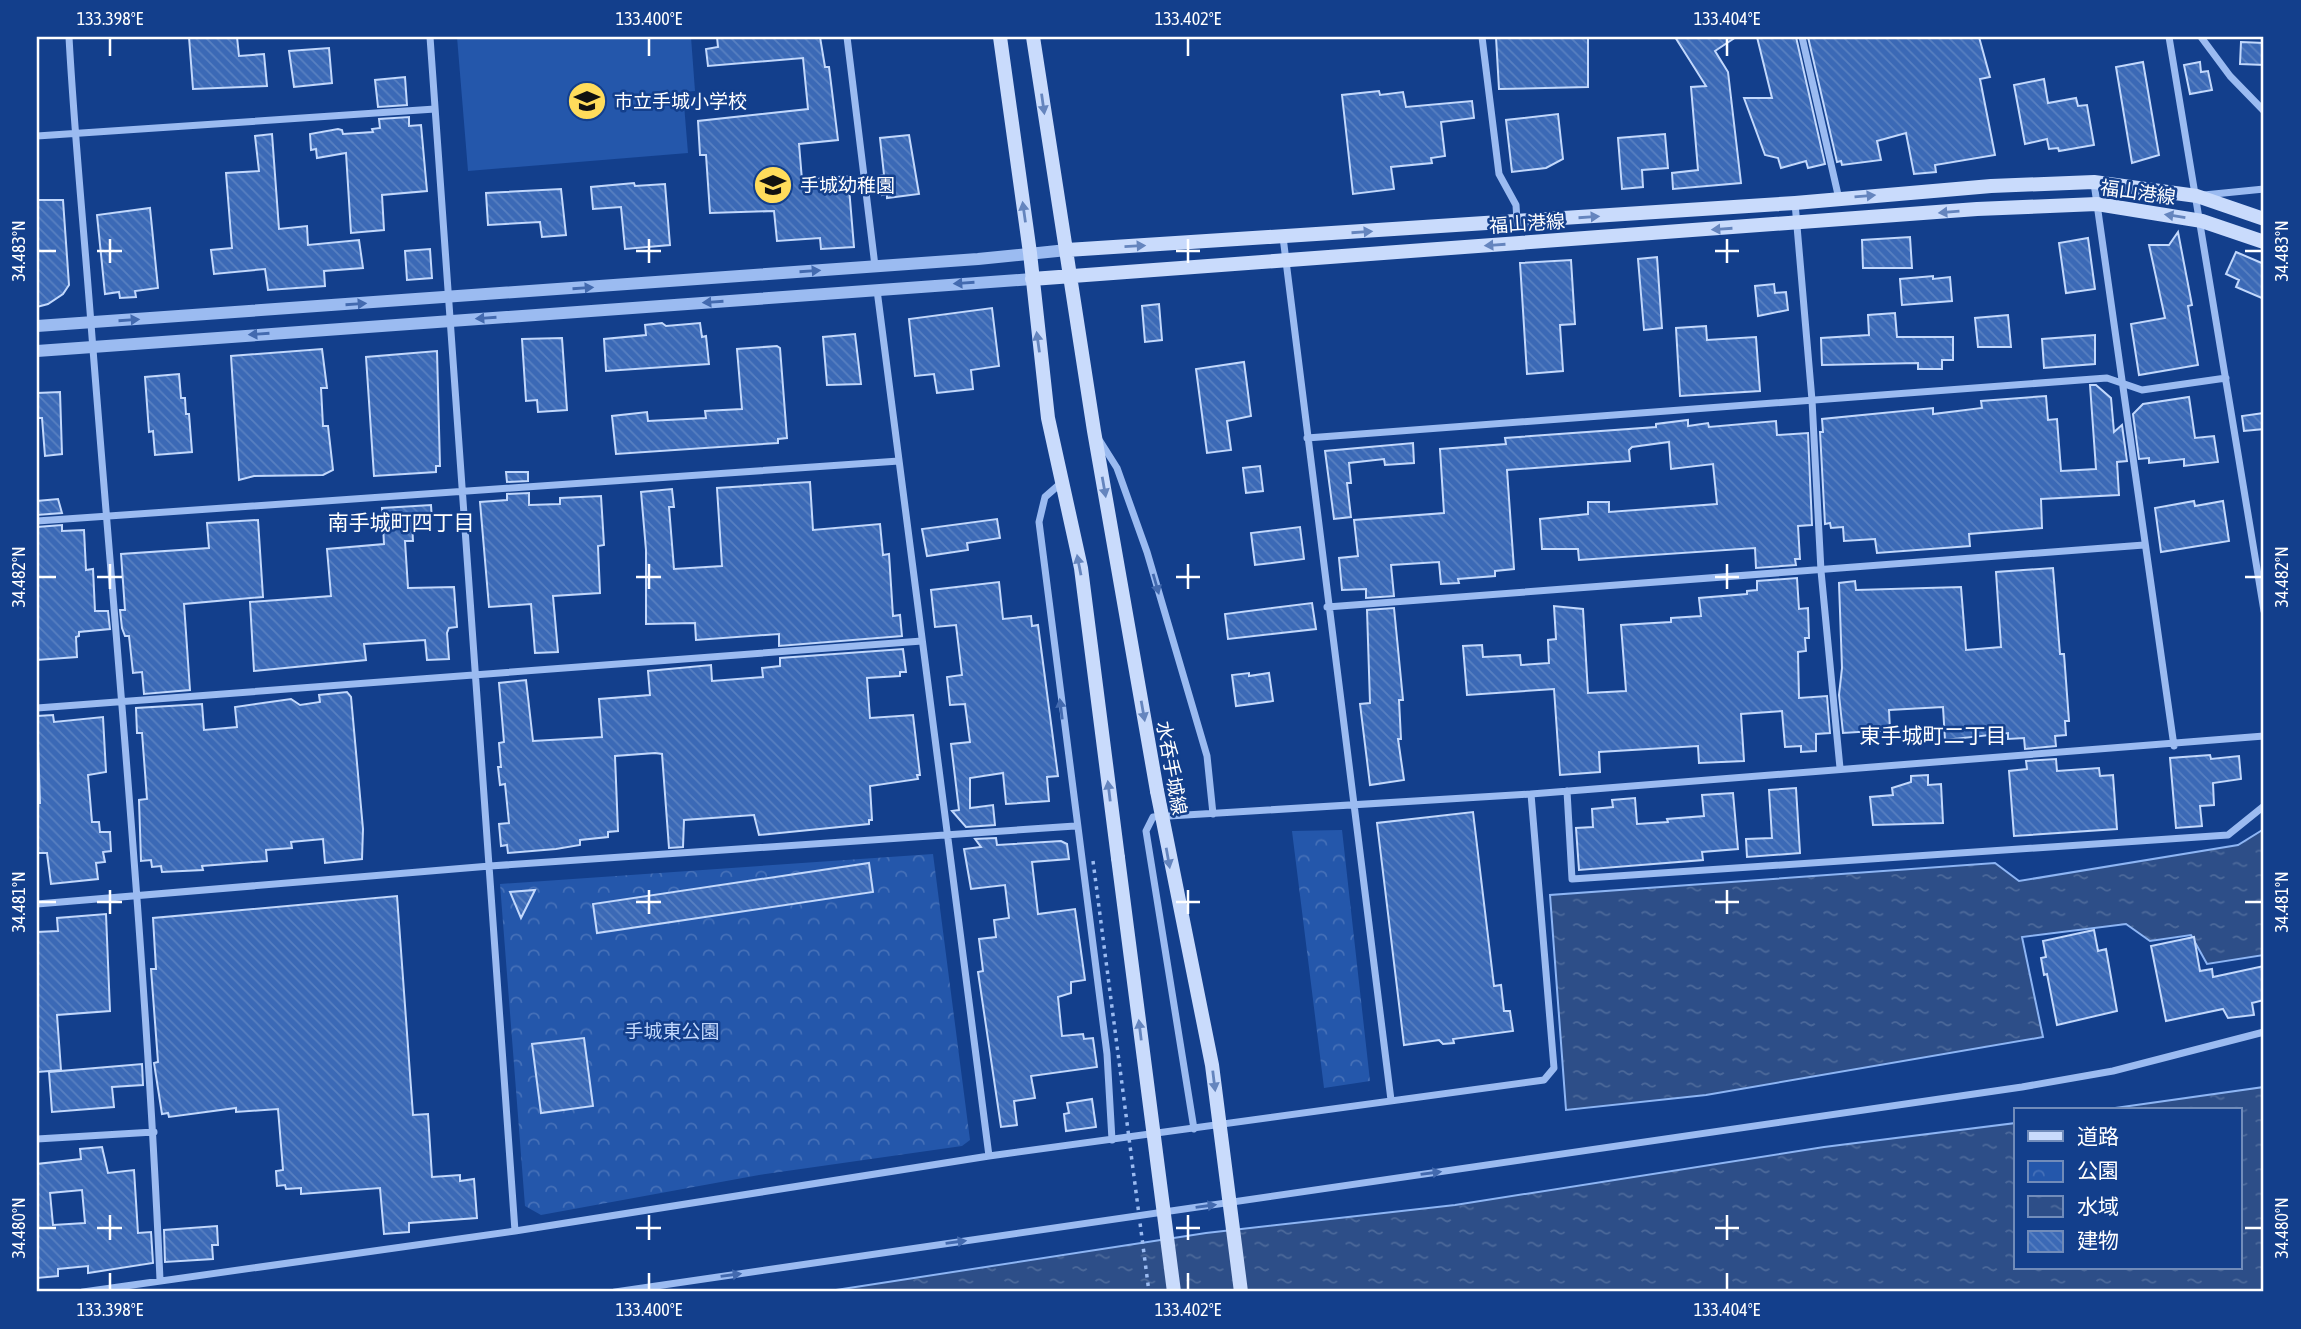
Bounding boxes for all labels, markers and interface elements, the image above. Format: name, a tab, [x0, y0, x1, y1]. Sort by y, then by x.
text: 133.398°E	[77, 8, 144, 29]
text: 133.400°E	[616, 8, 683, 29]
text: 133.402°E	[1155, 8, 1222, 29]
text: 133.404°E	[1694, 8, 1761, 29]
school or university icon: 市立手城小学校	[566, 80, 608, 122]
place label: 市立手城小学校	[614, 90, 747, 112]
one-way arrow	[1038, 93, 1049, 115]
school or university icon: 手城幼稚園	[752, 164, 794, 206]
place label: 手城幼稚園	[800, 174, 895, 196]
street label: 福山港線	[2099, 176, 2177, 208]
one-way arrow	[1854, 190, 1876, 201]
one-way arrow	[1019, 200, 1030, 222]
one-way arrow	[1938, 206, 1960, 217]
street label: 福山港線	[1488, 209, 1566, 237]
one-way arrow	[2164, 210, 2186, 221]
one-way arrow	[1578, 211, 1600, 222]
text: 34.483°N	[8, 220, 29, 282]
text: 34.483°N	[2271, 220, 2292, 282]
one-way arrow	[1711, 224, 1733, 235]
one-way arrow	[1351, 226, 1373, 237]
one-way arrow	[1124, 240, 1146, 251]
one-way arrow	[1484, 240, 1506, 251]
one-way arrow	[799, 265, 821, 276]
one-way arrow	[953, 278, 975, 289]
one-way arrow	[572, 282, 594, 293]
one-way arrow	[702, 297, 724, 308]
one-way arrow	[345, 298, 367, 309]
one-way arrow	[475, 313, 497, 324]
one-way arrow	[118, 314, 140, 325]
one-way arrow	[248, 329, 270, 340]
one-way arrow	[1032, 331, 1043, 353]
one-way arrow	[1099, 476, 1110, 498]
district label: 南手城町四丁目	[328, 510, 475, 534]
text: 34.482°N	[8, 546, 29, 608]
text: 34.482°N	[2271, 546, 2292, 608]
one-way arrow	[1074, 554, 1085, 576]
one-way arrow	[1152, 574, 1162, 595]
one-way arrow	[1056, 698, 1067, 720]
one-way arrow	[1138, 700, 1149, 722]
street label: 水呑手城線	[1153, 719, 1191, 817]
district label: 東手城町二丁目	[1860, 723, 2007, 747]
one-way arrow	[1104, 780, 1115, 802]
one-way arrow	[1163, 847, 1174, 869]
text: 34.481°N	[8, 871, 29, 933]
text: 34.481°N	[2271, 871, 2292, 933]
one-way arrow	[1135, 1019, 1146, 1041]
park label: 手城東公園	[624, 1020, 720, 1042]
one-way arrow	[1209, 1070, 1220, 1092]
legend	[2014, 1108, 2242, 1270]
text: 道路	[2077, 1124, 2119, 1148]
text: 公園	[2077, 1158, 2119, 1182]
one-way arrow	[1420, 1167, 1442, 1178]
text: 水域	[2077, 1194, 2119, 1218]
text: 34.480°N	[8, 1197, 29, 1259]
text: 34.480°N	[2271, 1197, 2292, 1259]
one-way arrow	[1195, 1200, 1217, 1211]
text: 建物	[2077, 1228, 2119, 1252]
one-way arrow	[945, 1236, 967, 1247]
one-way arrow	[720, 1269, 742, 1280]
text: 133.398°E	[77, 1299, 144, 1320]
text: 133.400°E	[616, 1299, 683, 1320]
text: 133.402°E	[1155, 1299, 1222, 1320]
text: 133.404°E	[1694, 1299, 1761, 1320]

